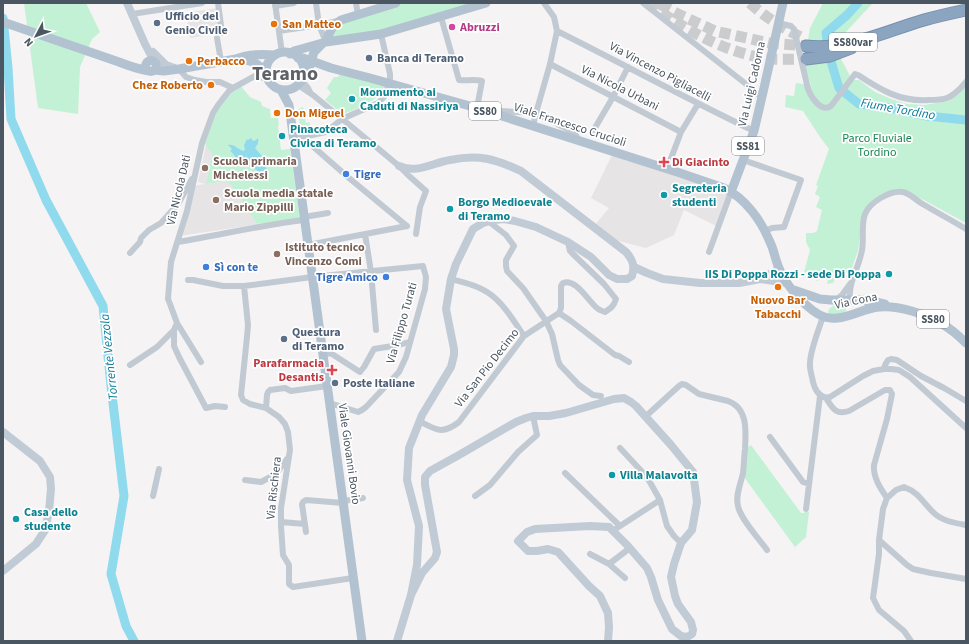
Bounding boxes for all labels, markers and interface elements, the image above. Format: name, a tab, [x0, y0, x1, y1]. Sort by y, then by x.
place label: Ufficio del Genio Civile	[165, 8, 228, 39]
north arrow	[16, 16, 56, 56]
place label: San Matteo	[282, 16, 341, 33]
marker: Ufficio del Genio Civile	[152, 18, 162, 28]
marker: San Matteo	[269, 19, 279, 29]
place label: Abruzzi	[459, 19, 500, 36]
marker: Abruzzi	[447, 22, 457, 32]
road number: SS80var	[829, 33, 877, 51]
text: N	[21, 35, 37, 50]
street label: Via Vincenzo Pigliacelli	[606, 38, 714, 106]
street label: Via Luigi Cadorna	[734, 40, 770, 128]
place label: Banca di Teramo	[377, 50, 464, 67]
place label: Perbacco	[197, 53, 246, 70]
marker: Banca di Teramo	[364, 53, 374, 63]
marker: Perbacco	[184, 56, 194, 66]
district label: Teramo	[252, 60, 318, 88]
street label: Via Nicola Urbani	[578, 61, 662, 115]
place label: Chez Roberto	[132, 77, 203, 94]
marker: Chez Roberto	[206, 80, 216, 90]
place label: Monumento ai Caduti di Nassiriya	[360, 84, 459, 115]
marker: Monumento ai Caduti di Nassiriya	[347, 94, 357, 104]
water label: Fiume Tordino	[859, 94, 937, 124]
street label: Viale Francesco Crucioli	[511, 99, 629, 151]
road number: SS80	[469, 102, 501, 120]
place label: Don Miguel	[285, 105, 344, 122]
marker: Don Miguel	[272, 108, 282, 118]
place label: Pinacoteca Civica di Teramo	[290, 121, 377, 152]
park label: Parco Fluviale Tordino	[842, 130, 912, 161]
marker: Pinacoteca Civica di Teramo	[277, 131, 287, 141]
road number: SS81	[732, 137, 764, 155]
street label: Via Nicola Dati	[163, 153, 195, 227]
place label: Scuola primaria Michelessi	[213, 153, 297, 184]
place label: Di Giacinto	[672, 154, 730, 171]
marker: Di Giacinto	[659, 157, 669, 167]
marker: Scuola primaria Michelessi	[200, 163, 210, 173]
place label: Tigre	[354, 166, 381, 183]
marker: Tigre	[341, 169, 351, 179]
place label: Segreteria studenti	[672, 180, 727, 211]
place label: Scuola media statale Mario Zippilli	[224, 185, 333, 216]
marker: Segreteria studenti	[659, 190, 669, 200]
place label: Borgo Medioevale di Teramo	[458, 194, 552, 225]
marker: Scuola media statale Mario Zippilli	[211, 195, 221, 205]
marker: Borgo Medioevale di Teramo	[445, 204, 455, 214]
place label: Istituto tecnico Vincenzo Comi	[284, 239, 365, 270]
marker: Istituto tecnico Vincenzo Comi	[272, 249, 282, 259]
place label: Sì con te	[214, 259, 258, 276]
marker: Sì con te	[201, 262, 211, 272]
place label: IIS Di Poppa Rozzi - sede Di Poppa	[705, 266, 881, 283]
place label: Tigre Amico	[316, 269, 378, 286]
marker: IIS Di Poppa Rozzi - sede Di Poppa	[884, 269, 894, 279]
marker: Tigre Amico	[381, 272, 391, 282]
street label: Via Filippo Turati	[382, 280, 422, 366]
marker: Nuovo Bar Tabacchi	[773, 282, 783, 292]
street label: Via Cona	[833, 288, 879, 314]
place label: Nuovo Bar Tabacchi	[751, 292, 806, 323]
road number: SS80	[917, 310, 949, 328]
water label: Torrente Vezzola	[96, 313, 122, 401]
place label: Questura di Teramo	[292, 324, 345, 355]
street label: Via San Pio Decimo	[451, 325, 523, 411]
marker: Questura di Teramo	[279, 334, 289, 344]
place label: Parafarmacia Desantis	[253, 355, 324, 386]
marker: Parafarmacia Desantis	[327, 365, 337, 375]
place label: Poste Italiane	[343, 375, 415, 392]
marker: Poste Italiane	[330, 378, 340, 388]
street label: Viale Giovanni Bovio	[333, 402, 365, 506]
street label: Via Rischiera	[262, 456, 286, 520]
place label: Villa Malavolta	[619, 467, 698, 484]
marker: Villa Malavolta	[607, 470, 617, 480]
place label: Casa dello studente	[24, 504, 78, 535]
marker: Casa dello studente	[11, 514, 21, 524]

